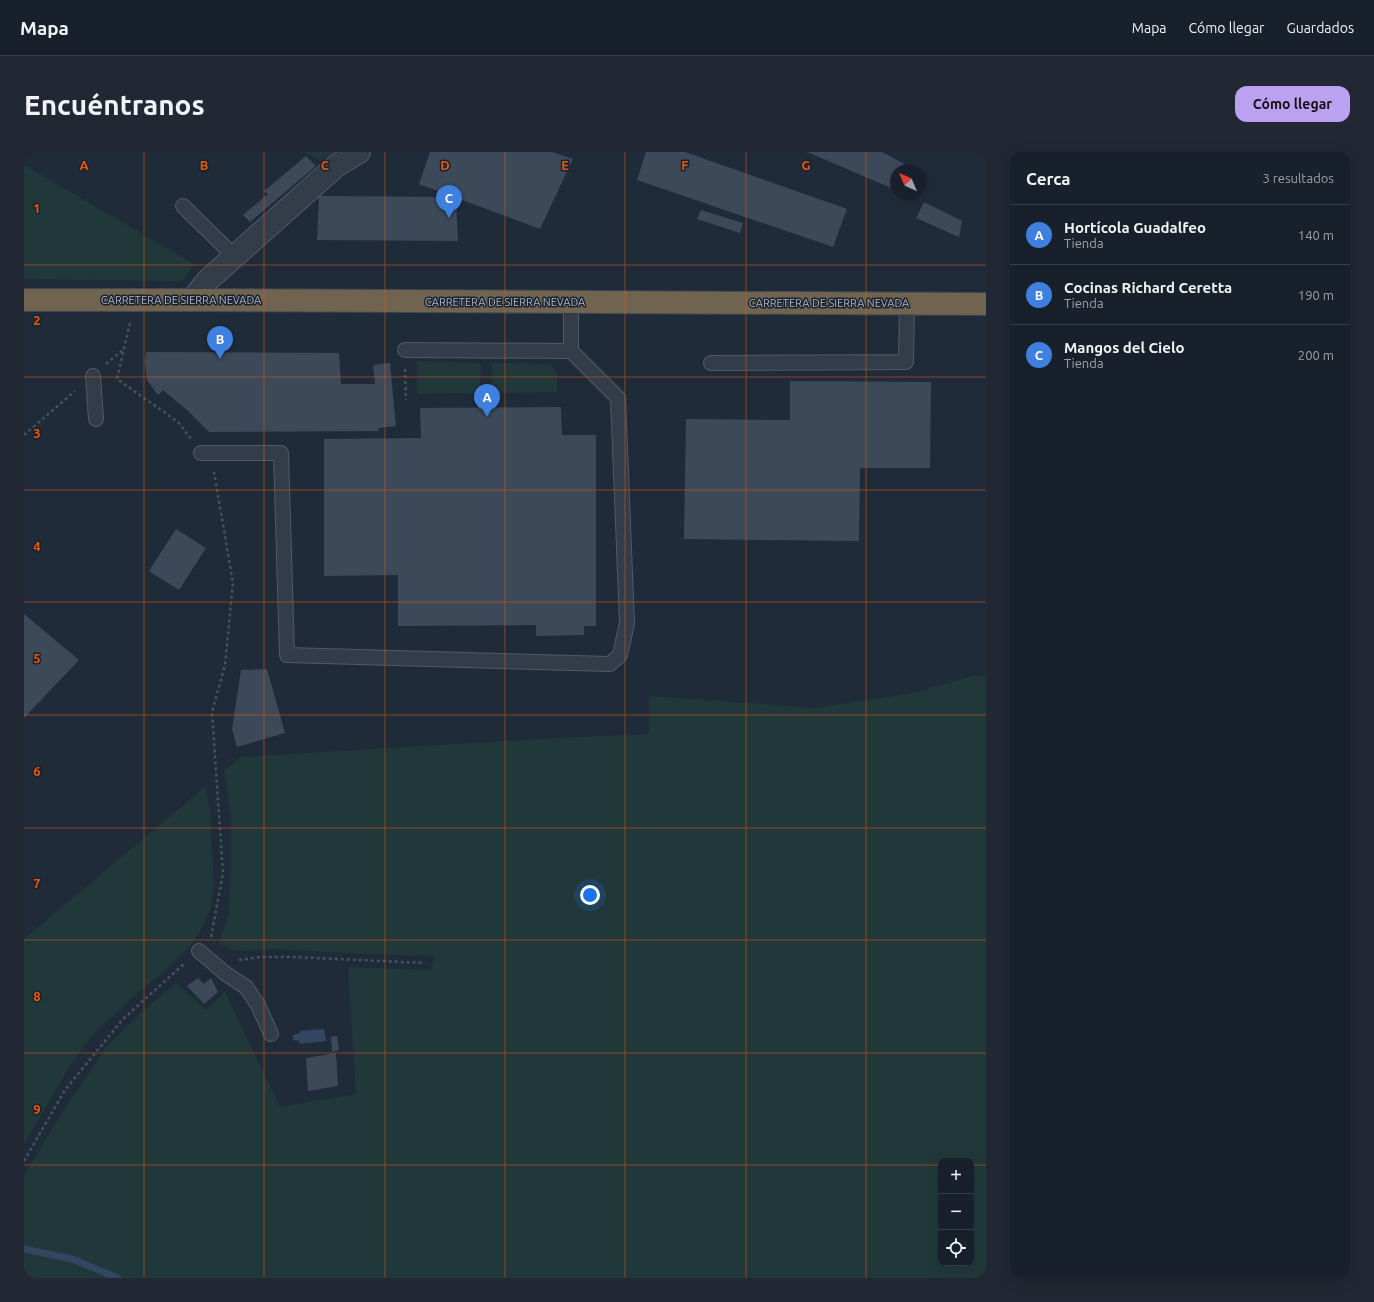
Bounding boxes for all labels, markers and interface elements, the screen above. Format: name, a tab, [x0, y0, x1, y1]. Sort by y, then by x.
text: Mapa	[20, 17, 69, 39]
text: Mapa	[1132, 20, 1167, 36]
text: Cómo llegar	[1189, 20, 1264, 36]
text: Guardados	[1286, 20, 1354, 36]
button: Cómo llegar	[1235, 86, 1350, 122]
text: Encuéntranos	[24, 89, 205, 120]
text: A	[79, 158, 89, 172]
text: B	[200, 158, 209, 172]
text: C	[321, 158, 330, 172]
text: D	[440, 158, 450, 172]
text: E	[561, 158, 569, 172]
text: F	[681, 158, 689, 172]
text: G	[802, 158, 811, 172]
north arrow	[890, 164, 926, 200]
text: Cerca	[1026, 169, 1071, 188]
text: 3 resultados	[1263, 171, 1334, 185]
pin: C	[436, 185, 462, 218]
text: 1	[33, 201, 41, 215]
text: Hortícola Guadalfeo	[1064, 219, 1206, 236]
text: A	[1034, 228, 1044, 242]
text: 140 m	[1298, 228, 1334, 242]
text: Tienda	[1064, 236, 1104, 250]
text: Cocinas Richard Ceretta	[1064, 279, 1232, 296]
text: B	[1035, 288, 1043, 302]
text: 190 m	[1298, 288, 1334, 302]
street label: CARRETERA DE SIERRA NEVADA	[101, 294, 262, 306]
street label: CARRETERA DE SIERRA NEVADA	[425, 296, 586, 308]
text: Tienda	[1064, 296, 1104, 310]
street label: CARRETERA DE SIERRA NEVADA	[749, 297, 910, 309]
text: 2	[33, 313, 41, 327]
pin: B	[207, 326, 233, 359]
text: Mangos del Cielo	[1064, 339, 1184, 356]
text: C	[1035, 348, 1043, 362]
text: 200 m	[1298, 348, 1334, 362]
text: Tienda	[1064, 356, 1104, 370]
pin: A	[474, 384, 500, 417]
text: 3	[33, 426, 41, 440]
text: 4	[33, 539, 41, 553]
text: 5	[33, 651, 41, 665]
text: 6	[33, 764, 41, 778]
text: 7	[33, 876, 41, 890]
your location	[580, 885, 600, 905]
text: 8	[33, 989, 41, 1003]
text: 9	[33, 1102, 41, 1116]
map controls	[938, 1158, 974, 1266]
button: +	[938, 1158, 974, 1194]
button: −	[938, 1194, 974, 1230]
button: locate	[938, 1230, 974, 1266]

